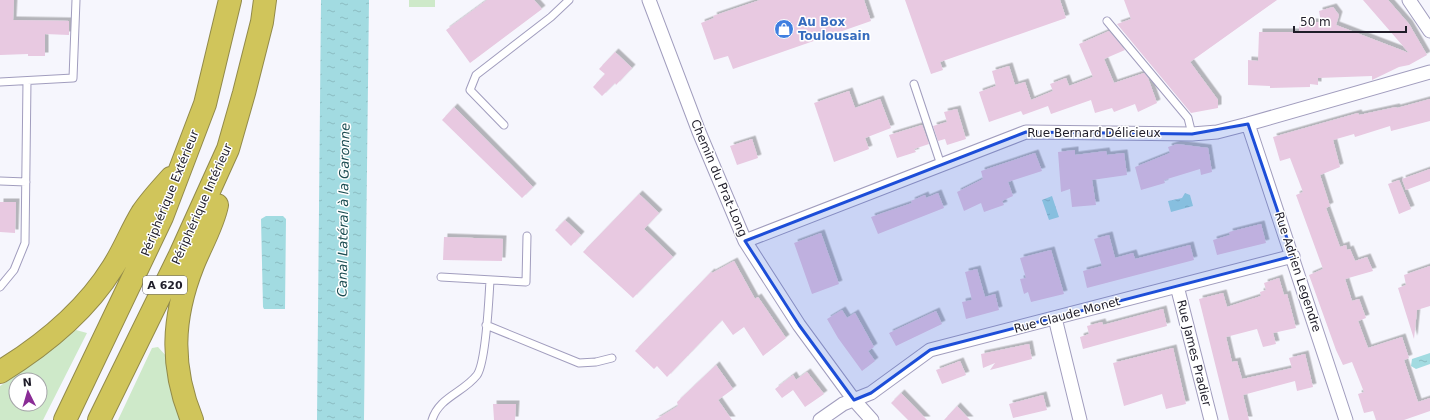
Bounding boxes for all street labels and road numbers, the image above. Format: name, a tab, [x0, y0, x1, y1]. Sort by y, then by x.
street label: Chemin du Prat-Long	[688, 117, 750, 239]
street label: Rue Bernard Délicieux	[1027, 126, 1161, 140]
street label: Périphérique Extérieur	[138, 128, 202, 258]
street label: Périphérique Intérieur	[169, 141, 235, 267]
street label: Rue Adrien Legendre	[1272, 210, 1324, 334]
road number: A 620	[143, 276, 187, 294]
street label: Rue Claude Monet	[1012, 294, 1122, 336]
street label: Rue James Pradier	[1174, 298, 1214, 408]

